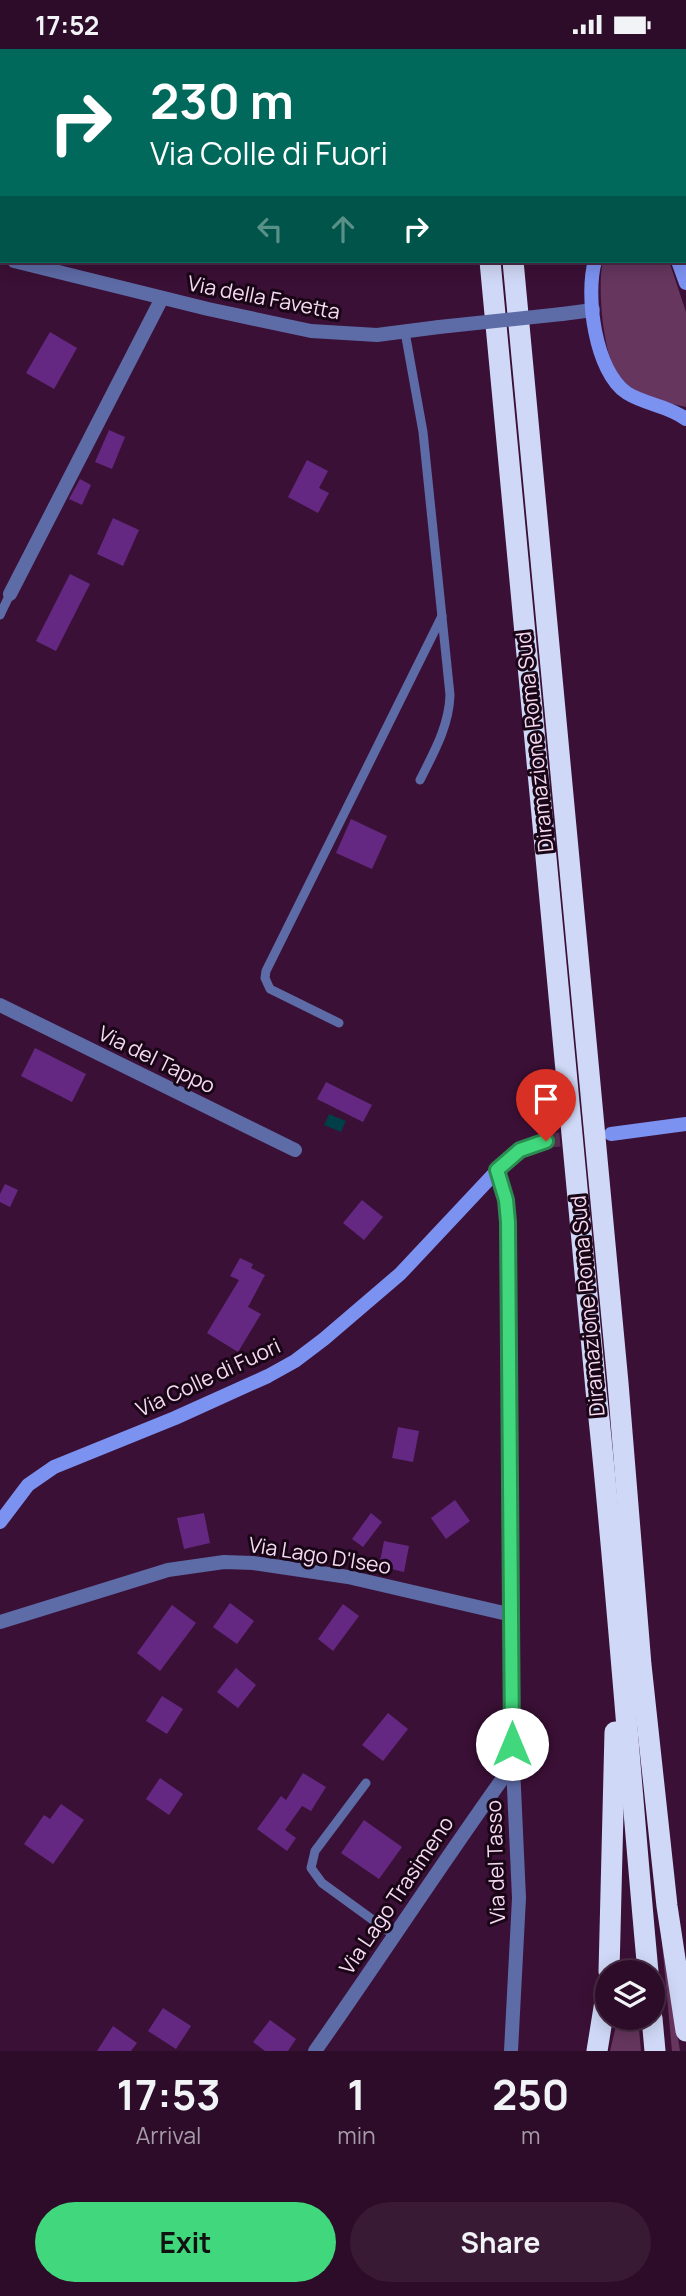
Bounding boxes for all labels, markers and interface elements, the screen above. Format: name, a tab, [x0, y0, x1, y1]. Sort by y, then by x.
text: 17:52	[35, 7, 99, 43]
text: 230 m	[150, 67, 294, 134]
icon: right	[35, 77, 126, 168]
text: Via Colle di Fuori	[150, 131, 388, 175]
icon: left	[251, 210, 289, 248]
icon: ahead	[324, 210, 362, 248]
icon: right	[397, 210, 435, 248]
street label: Via della Favetta	[185, 269, 343, 325]
street label: Diramazione Roma Sud	[508, 630, 560, 854]
street label: Via del Tappo	[94, 1019, 220, 1099]
pin	[516, 1069, 576, 1141]
icon: arrive	[527, 1080, 565, 1118]
street label: Diramazione Roma Sud	[563, 1194, 611, 1418]
street label: Via Colle di Fuori	[131, 1331, 285, 1423]
street label: Via Lago D'Iseo	[247, 1530, 393, 1580]
position arrow	[475, 1707, 549, 1781]
street label: Via del Tasso	[479, 1800, 511, 1924]
street label: Via Lago Trasimeno	[333, 1810, 459, 1980]
map controls	[595, 1960, 665, 2030]
button: layers	[595, 1960, 665, 2030]
text: 17:53	[116, 2065, 221, 2123]
text: 1	[347, 2065, 366, 2123]
text: 250	[492, 2065, 570, 2123]
text: Arrival	[136, 2119, 201, 2151]
text: min	[337, 2119, 376, 2151]
text: m	[521, 2119, 541, 2151]
button: Exit	[35, 2202, 336, 2282]
button: Share	[350, 2202, 651, 2282]

